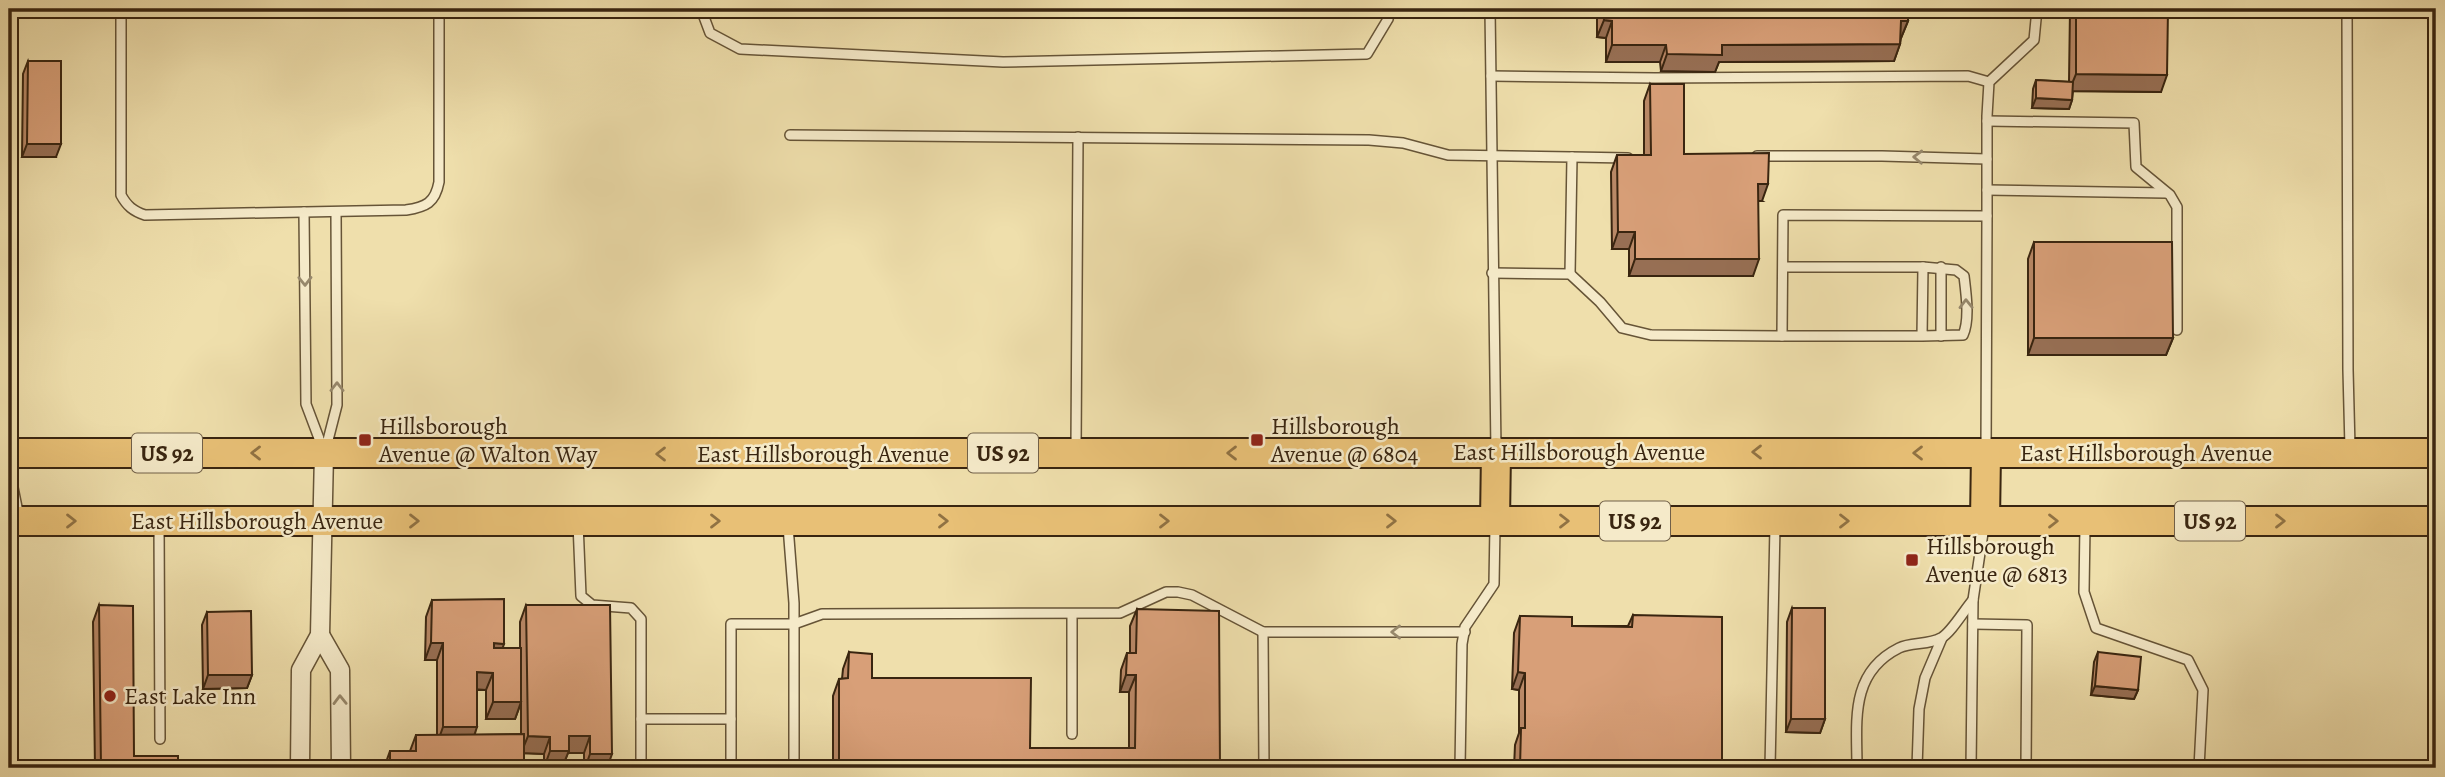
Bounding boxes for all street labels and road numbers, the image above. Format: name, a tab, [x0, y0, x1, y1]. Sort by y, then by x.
road number: US 92	[132, 433, 202, 472]
road number: US 92	[968, 433, 1038, 472]
street label: East Hillsborough Avenue	[1453, 436, 1705, 468]
street label: East Hillsborough Avenue	[2020, 437, 2272, 469]
street label: East Hillsborough Avenue	[697, 438, 949, 470]
road number: US 92	[1600, 502, 1670, 540]
road number: US 92	[2175, 502, 2245, 540]
street label: East Hillsborough Avenue	[131, 505, 383, 537]

